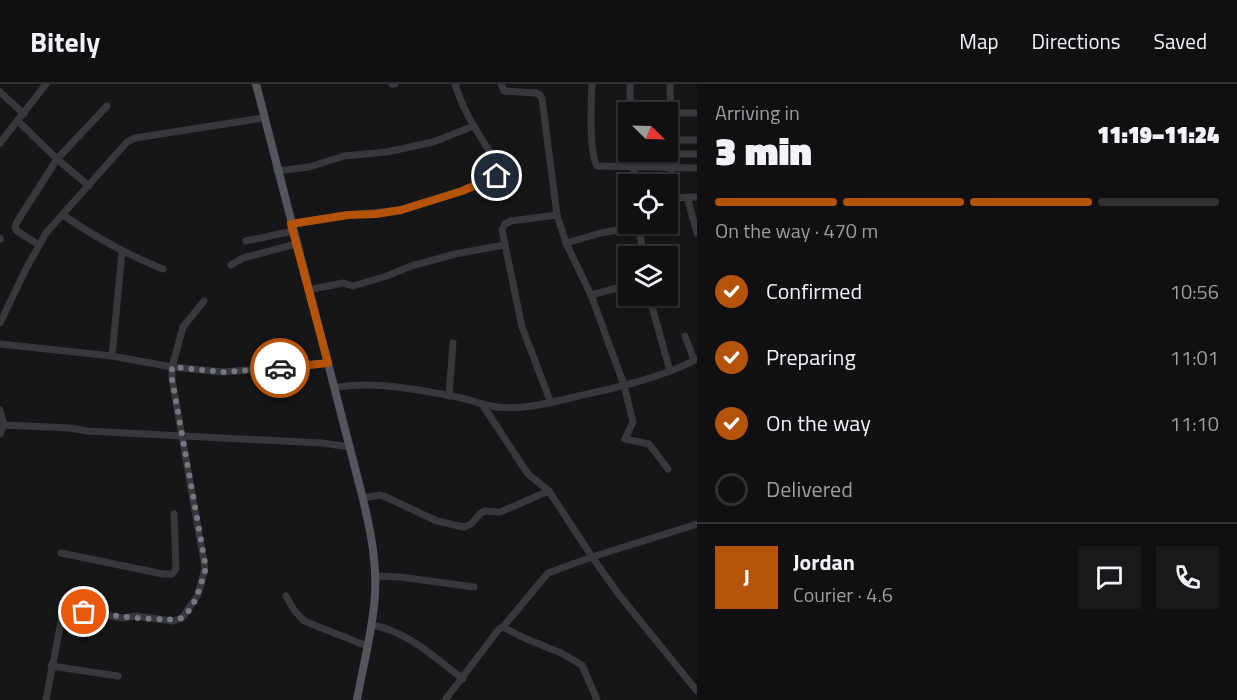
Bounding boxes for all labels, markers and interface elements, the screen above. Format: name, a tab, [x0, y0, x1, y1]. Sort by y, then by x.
text: Bitely	[30, 20, 100, 63]
text: Map	[959, 25, 999, 57]
text: Directions	[1032, 25, 1121, 57]
text: Saved	[1154, 25, 1207, 57]
text: Arriving in	[715, 97, 800, 128]
north arrow	[618, 102, 678, 162]
map controls	[618, 102, 678, 306]
text: 11:19–11:24	[1097, 118, 1219, 152]
text: 3 min	[715, 121, 812, 180]
pin	[471, 150, 522, 201]
icon: home	[480, 159, 513, 192]
button: locate	[618, 174, 678, 234]
text: On the way · 470 m	[715, 215, 878, 246]
button: layers	[618, 246, 678, 306]
text: Confirmed	[766, 274, 862, 308]
icon: check	[715, 275, 748, 308]
text: 10:56	[1170, 276, 1219, 307]
courier	[250, 338, 310, 398]
text: Preparing	[766, 340, 856, 374]
icon: check	[715, 341, 748, 374]
text: 11:01	[1170, 342, 1219, 373]
icon: car	[264, 352, 297, 385]
text: On the way	[766, 406, 871, 440]
icon: check	[715, 407, 748, 440]
text: 11:10	[1170, 408, 1219, 439]
text: Delivered	[766, 472, 853, 506]
text: Jordan	[793, 545, 855, 579]
button: chat	[1078, 546, 1141, 609]
button: phone	[1156, 546, 1219, 609]
text: J	[743, 560, 750, 594]
text: Courier · 4.6	[793, 579, 893, 610]
pin	[58, 586, 109, 637]
icon: bag	[67, 595, 100, 628]

